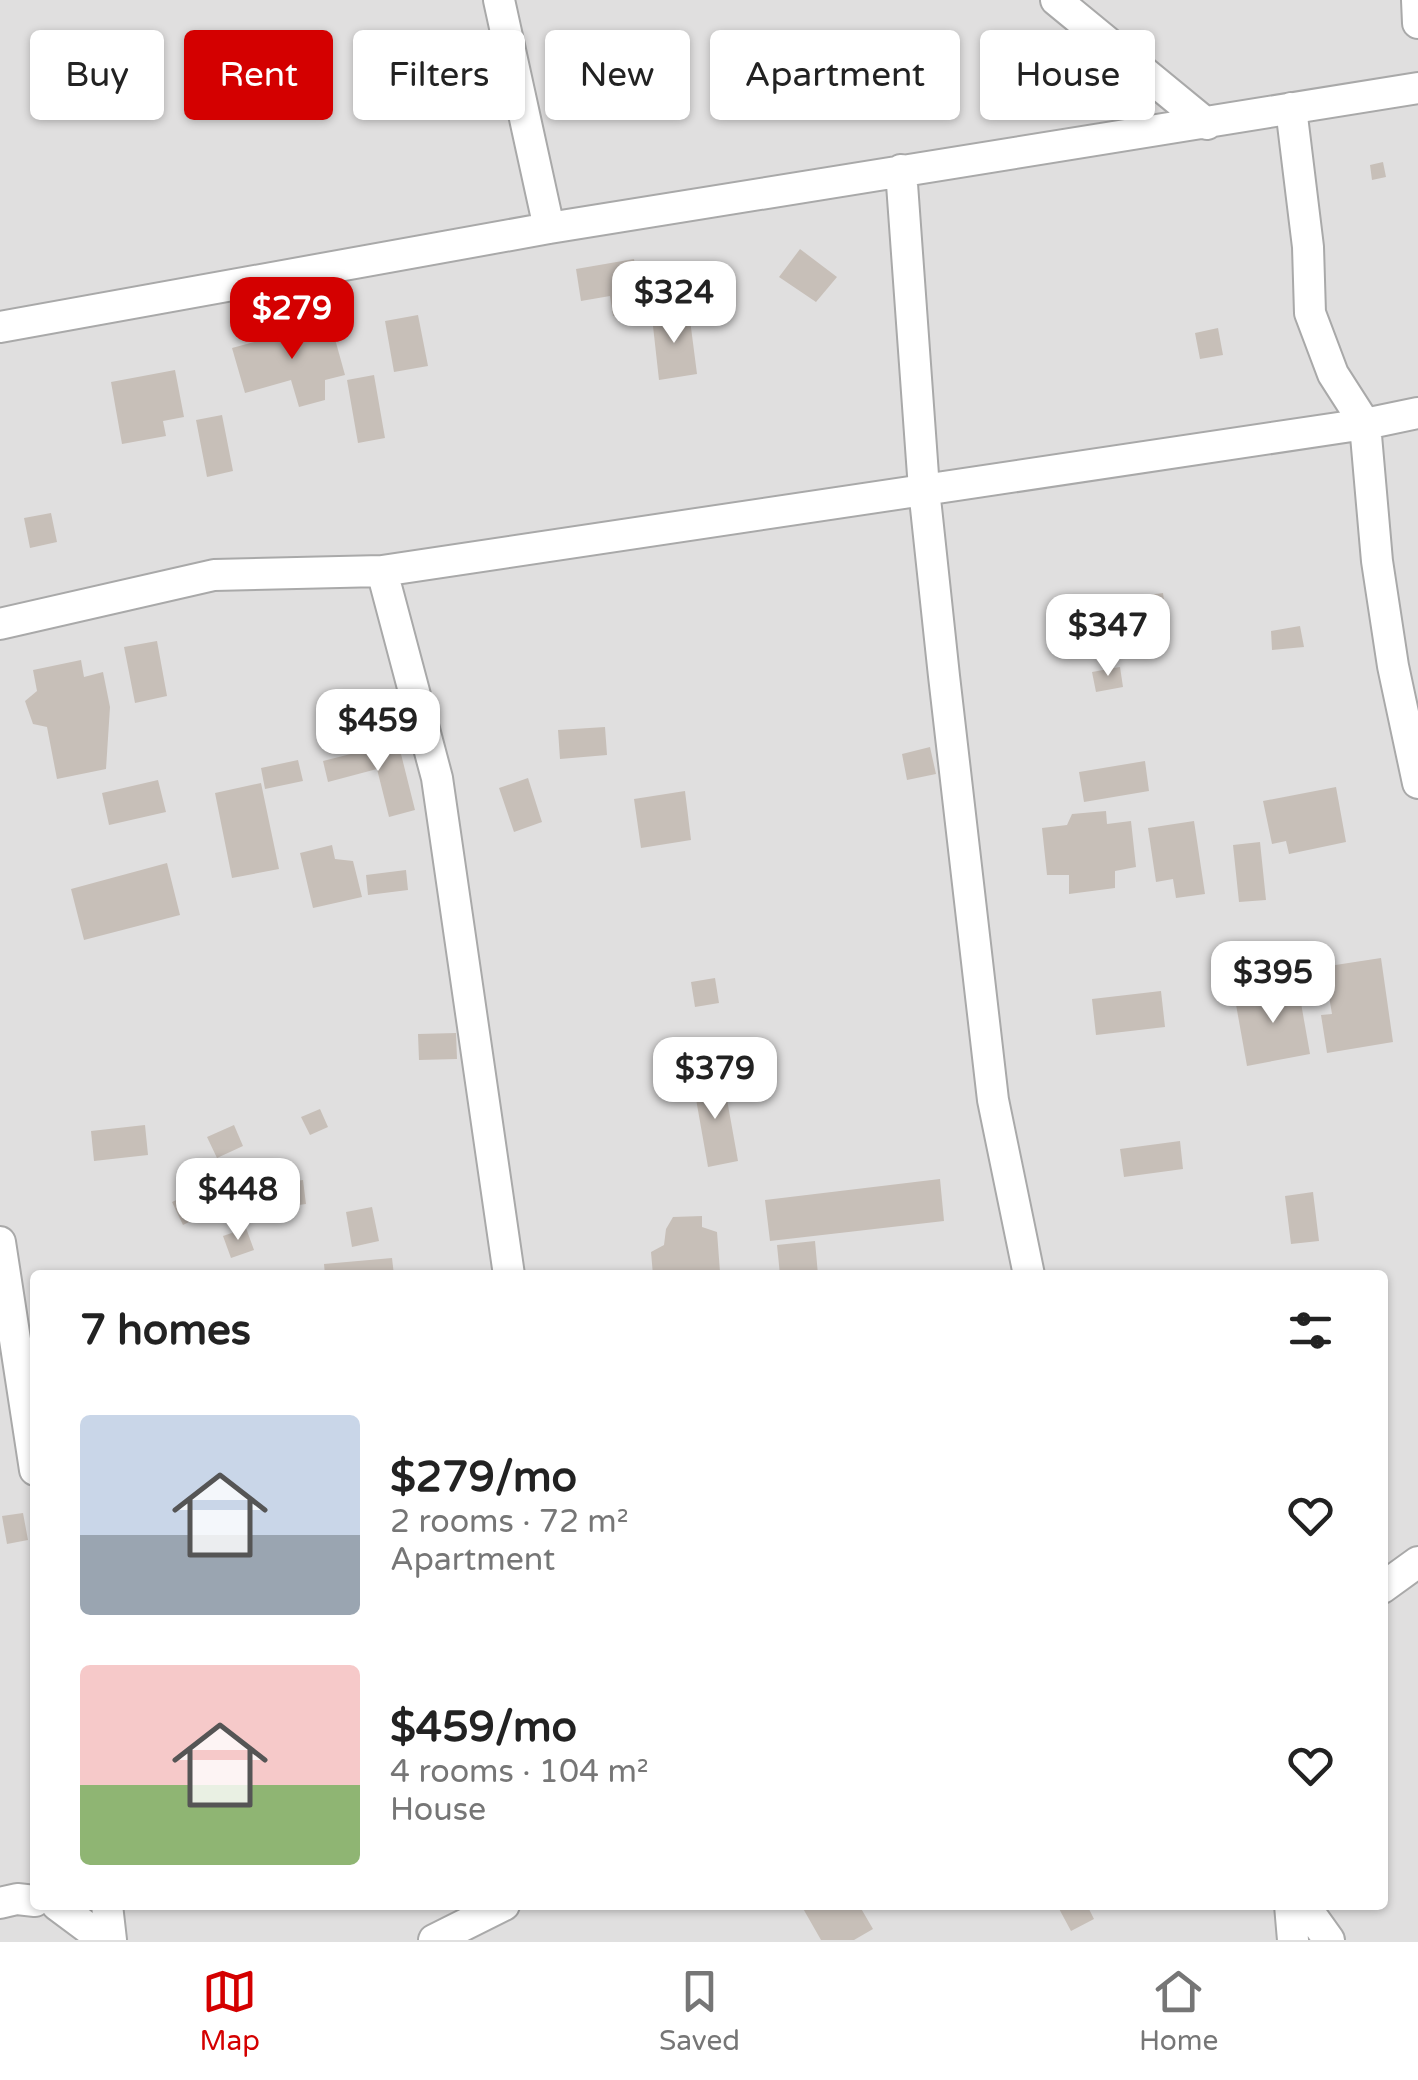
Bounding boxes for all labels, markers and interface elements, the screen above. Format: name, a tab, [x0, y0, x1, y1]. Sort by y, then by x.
chip: Buy	[30, 30, 164, 120]
chip: Rent	[184, 30, 333, 120]
chip: Filters	[353, 30, 525, 120]
chip: New	[545, 30, 690, 120]
chip: Apartment	[710, 30, 960, 120]
chip: House	[980, 30, 1155, 120]
pin: $324	[615, 261, 733, 346]
text: $324	[634, 274, 714, 312]
pin: $279	[233, 277, 351, 362]
text: $279	[252, 290, 332, 328]
pin: $347	[1049, 594, 1167, 679]
text: $347	[1068, 607, 1148, 645]
pin: $459	[319, 689, 437, 774]
text: $459	[338, 702, 418, 740]
pin: $395	[1214, 941, 1332, 1026]
text: $395	[1233, 954, 1313, 992]
pin: $379	[656, 1037, 774, 1122]
text: $379	[675, 1050, 755, 1088]
pin: $448	[179, 1158, 297, 1243]
text: $448	[198, 1171, 278, 1209]
icon: filters	[1283, 1303, 1338, 1358]
text: 7 homes	[80, 1305, 251, 1356]
text: $279/mo	[390, 1452, 577, 1503]
icon: home	[160, 1455, 280, 1575]
icon: heart	[1283, 1488, 1338, 1543]
text: 2 rooms · 72 m²	[390, 1503, 629, 1541]
text: Apartment	[390, 1541, 555, 1579]
text: $459/mo	[390, 1702, 577, 1753]
icon: home	[160, 1705, 280, 1825]
icon: heart	[1283, 1738, 1338, 1793]
text: 4 rooms · 104 m²	[390, 1753, 649, 1791]
text: House	[390, 1791, 486, 1829]
tab: Map	[200, 1964, 260, 2058]
tab: Saved	[659, 1964, 740, 2058]
tab: Home	[1139, 1964, 1218, 2058]

